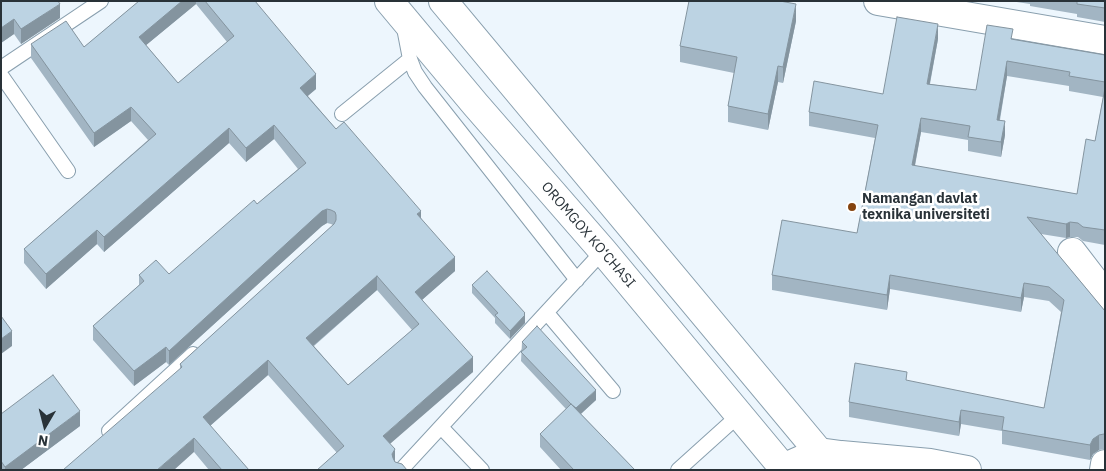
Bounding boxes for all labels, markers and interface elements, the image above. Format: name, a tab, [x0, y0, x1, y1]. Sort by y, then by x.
street label: OROMGOX KO‘CHASI	[538, 179, 638, 291]
place label: Namangan davlat texnika universiteti	[862, 191, 990, 223]
marker: Namangan davlat texnika universiteti	[846, 201, 858, 213]
north arrow	[20, 401, 70, 451]
text: N	[37, 431, 49, 450]

